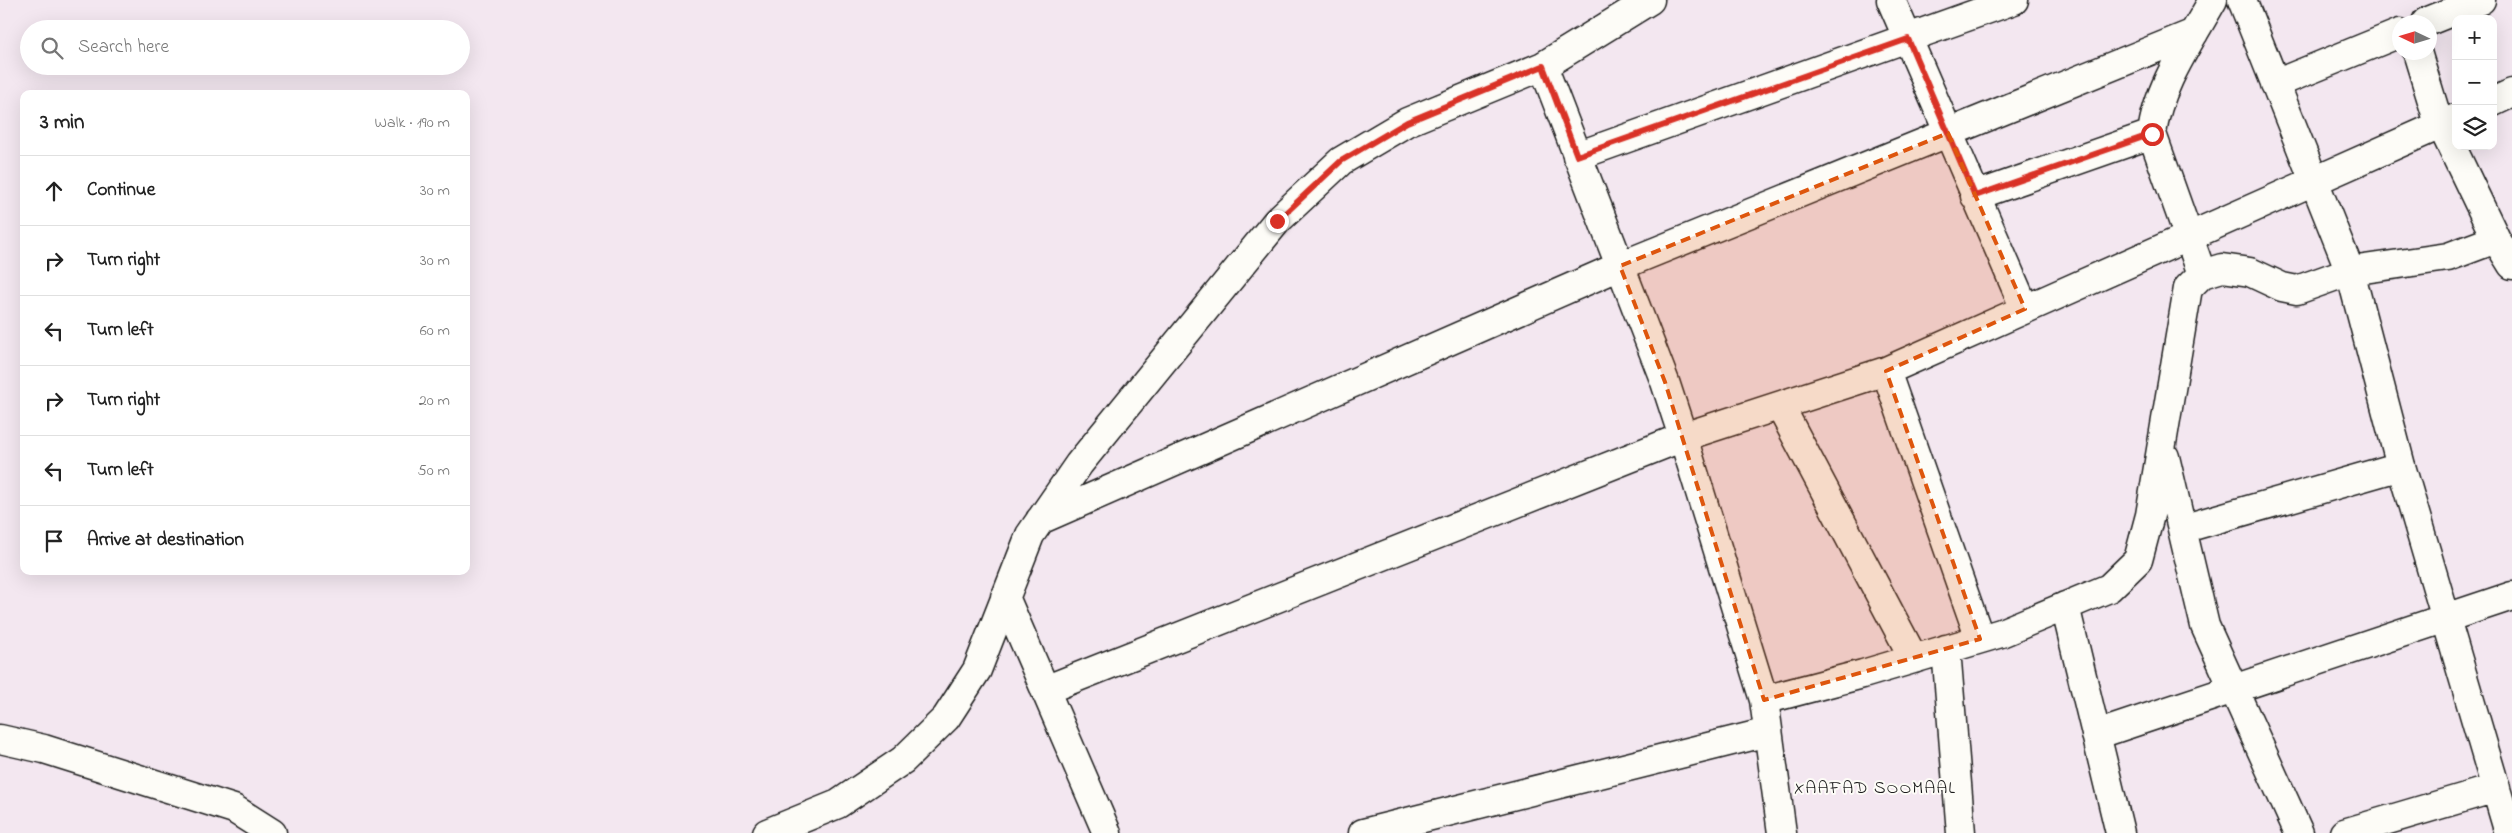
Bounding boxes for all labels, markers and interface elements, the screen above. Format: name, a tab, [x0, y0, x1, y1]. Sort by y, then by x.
north arrow	[2392, 15, 2437, 60]
map controls	[2452, 15, 2497, 150]
button: +	[2452, 15, 2497, 60]
search box	[20, 20, 470, 75]
icon: search	[38, 34, 66, 62]
text: Search here	[78, 34, 169, 61]
button: −	[2452, 60, 2497, 105]
button: layers	[2452, 105, 2497, 150]
text: 3 min	[40, 108, 84, 138]
text: Walk · 190 m	[375, 111, 450, 135]
route start	[2141, 123, 2164, 146]
icon: ahead	[40, 177, 68, 205]
text: Continue	[87, 177, 155, 204]
text: 30 m	[420, 179, 450, 203]
route end	[1266, 210, 1289, 233]
icon: right	[40, 247, 68, 275]
text: Turn right	[87, 247, 160, 274]
text: 30 m	[420, 249, 450, 273]
icon: left	[40, 317, 68, 345]
text: Turn left	[87, 317, 154, 344]
text: 60 m	[420, 319, 450, 343]
icon: right	[40, 387, 68, 415]
text: Turn right	[87, 387, 160, 414]
text: 20 m	[419, 389, 450, 413]
icon: left	[40, 457, 68, 485]
text: Turn left	[87, 457, 154, 484]
text: 50 m	[418, 459, 450, 483]
icon: arrive	[40, 527, 68, 555]
text: Arrive at destination	[87, 527, 244, 554]
district label: XAAFAD SOOMAAL	[1794, 776, 1956, 802]

